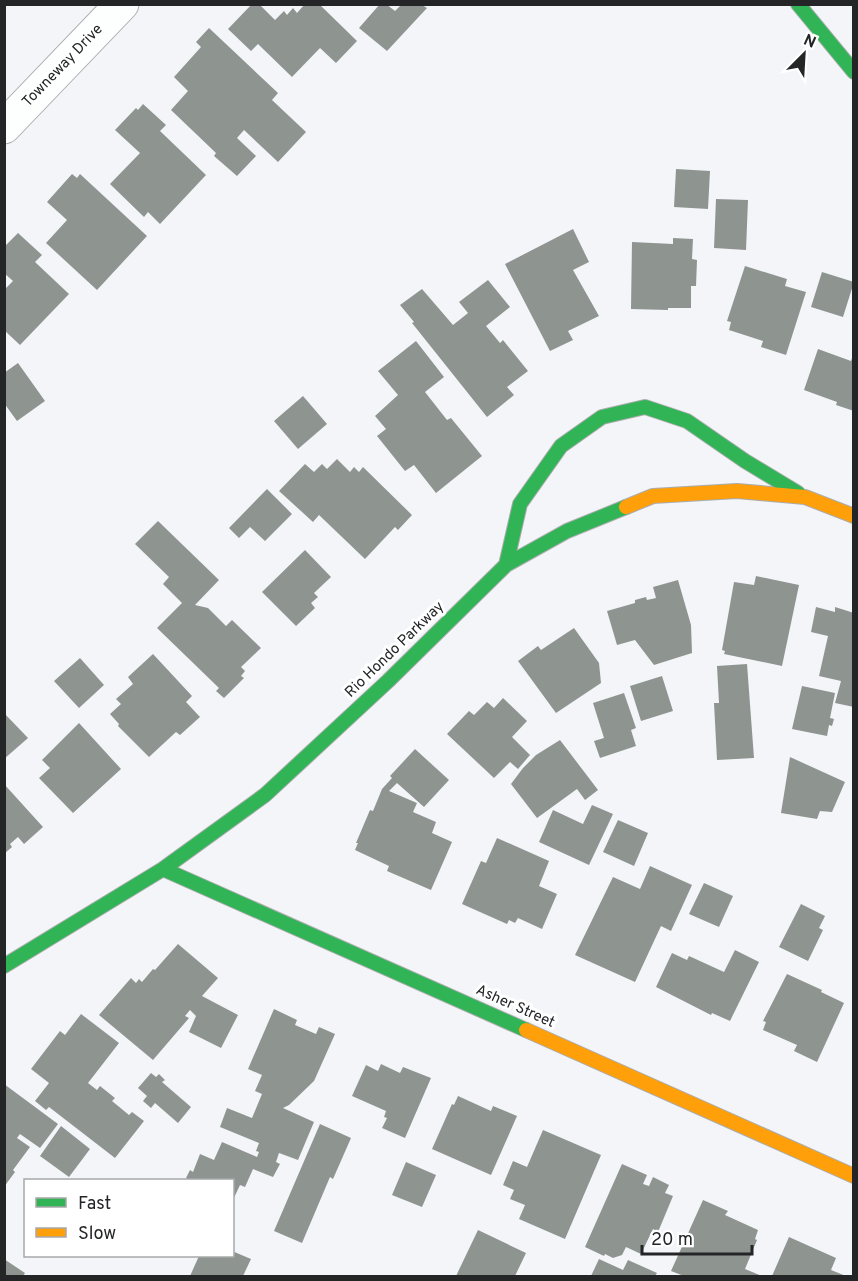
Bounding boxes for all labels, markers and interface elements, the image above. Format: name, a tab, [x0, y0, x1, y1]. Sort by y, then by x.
street label: Towneway Drive	[19, 20, 107, 112]
north arrow	[774, 24, 834, 84]
text: N	[800, 31, 819, 54]
street label: Rio Hondo Parkway	[341, 598, 449, 702]
street label: Asher Street	[472, 981, 558, 1033]
legend	[24, 1179, 234, 1257]
text: Fast	[78, 1193, 111, 1216]
scale bar	[642, 1218, 752, 1256]
text: Slow	[78, 1223, 116, 1246]
text: 20 m	[651, 1229, 693, 1252]

